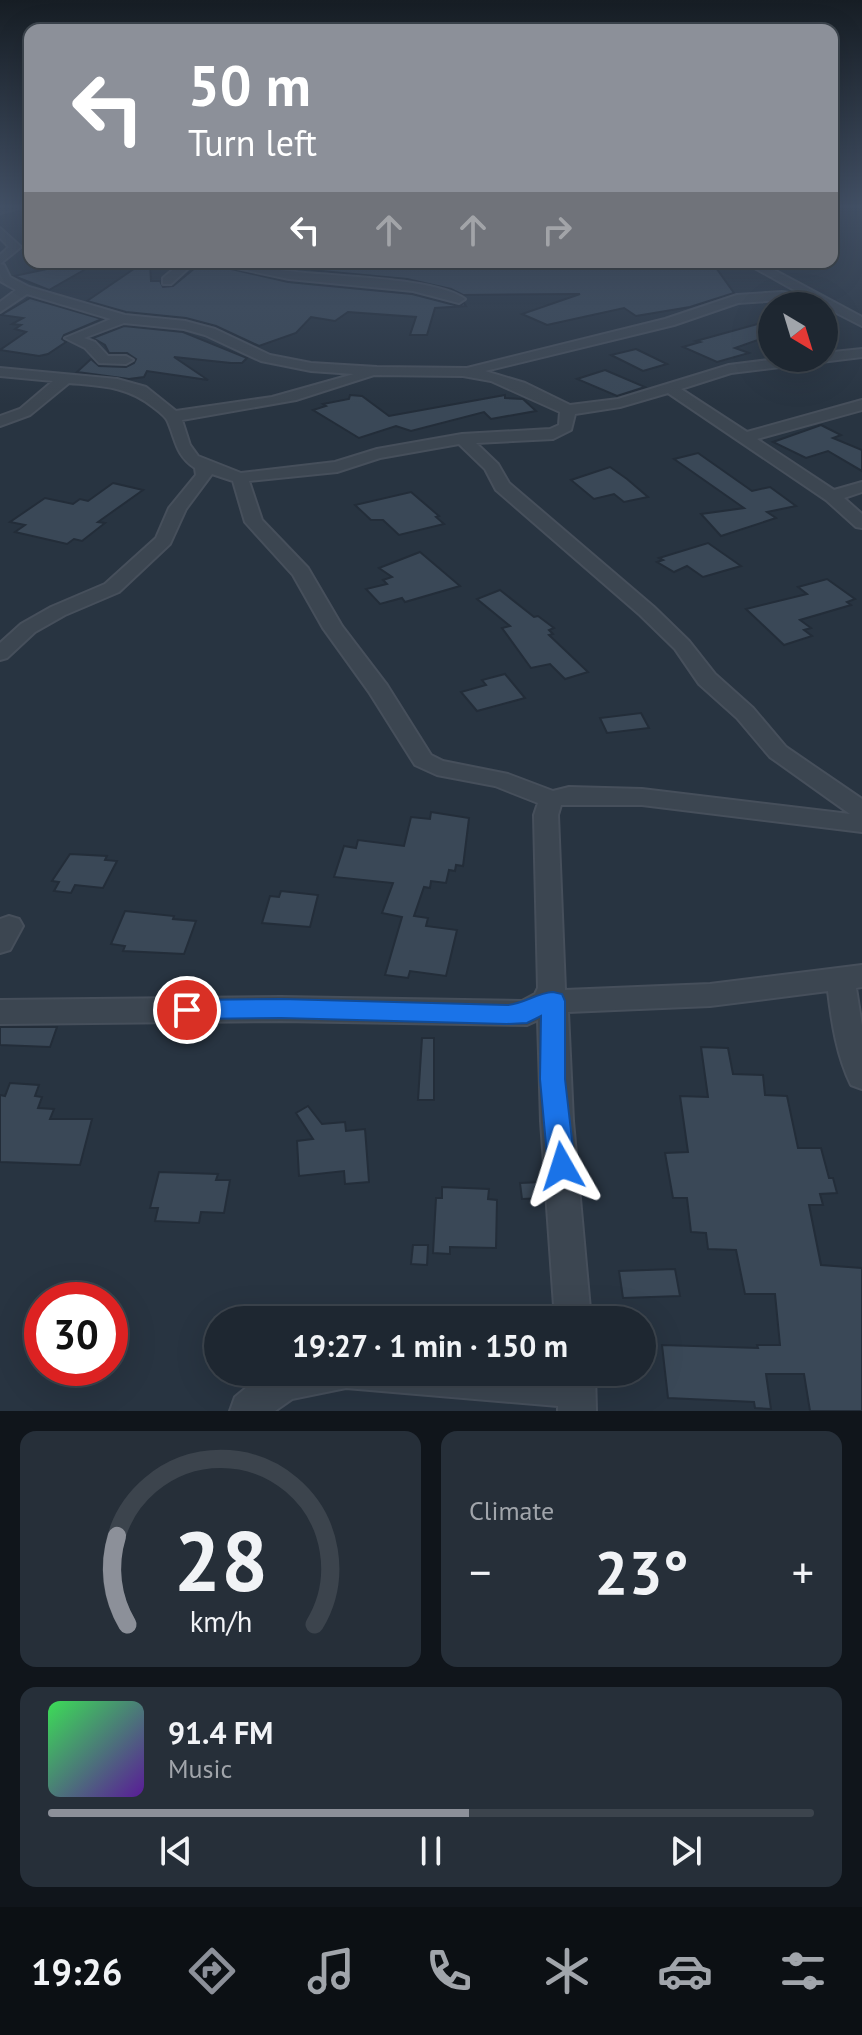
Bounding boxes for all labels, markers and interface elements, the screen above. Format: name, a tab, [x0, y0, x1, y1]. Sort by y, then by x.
text: 50 m	[188, 49, 311, 121]
icon: left	[56, 56, 160, 160]
text: Turn left	[188, 119, 317, 166]
icon: left	[283, 208, 327, 252]
icon: ahead	[367, 208, 411, 252]
icon: ahead	[451, 208, 495, 252]
icon: right	[535, 208, 579, 252]
north arrow	[758, 292, 838, 372]
map controls	[758, 292, 838, 372]
pin	[153, 976, 221, 1044]
icon: arrive	[165, 988, 209, 1032]
position arrow	[520, 1124, 604, 1208]
speed limit sign: 30	[24, 1282, 128, 1386]
text: 19:27 · 1 min · 150 m	[292, 1326, 568, 1365]
text: Climate	[469, 1494, 554, 1527]
text: 28	[173, 1506, 268, 1614]
text: 23°	[594, 1533, 689, 1611]
text: −	[469, 1543, 491, 1600]
text: +	[792, 1543, 814, 1600]
text: km/h	[189, 1603, 252, 1640]
text: 91.4 FM	[168, 1713, 273, 1752]
text: Music	[168, 1752, 232, 1785]
icon: previous	[154, 1829, 198, 1873]
icon: pause	[409, 1829, 453, 1873]
icon: next	[664, 1829, 708, 1873]
icon: directions	[184, 1943, 240, 1999]
icon: music	[303, 1943, 359, 1999]
icon: phone	[421, 1943, 477, 1999]
icon: climate	[539, 1943, 595, 1999]
icon: car	[657, 1943, 713, 1999]
icon: filters	[775, 1943, 831, 1999]
text: 19:26	[31, 1948, 122, 1995]

